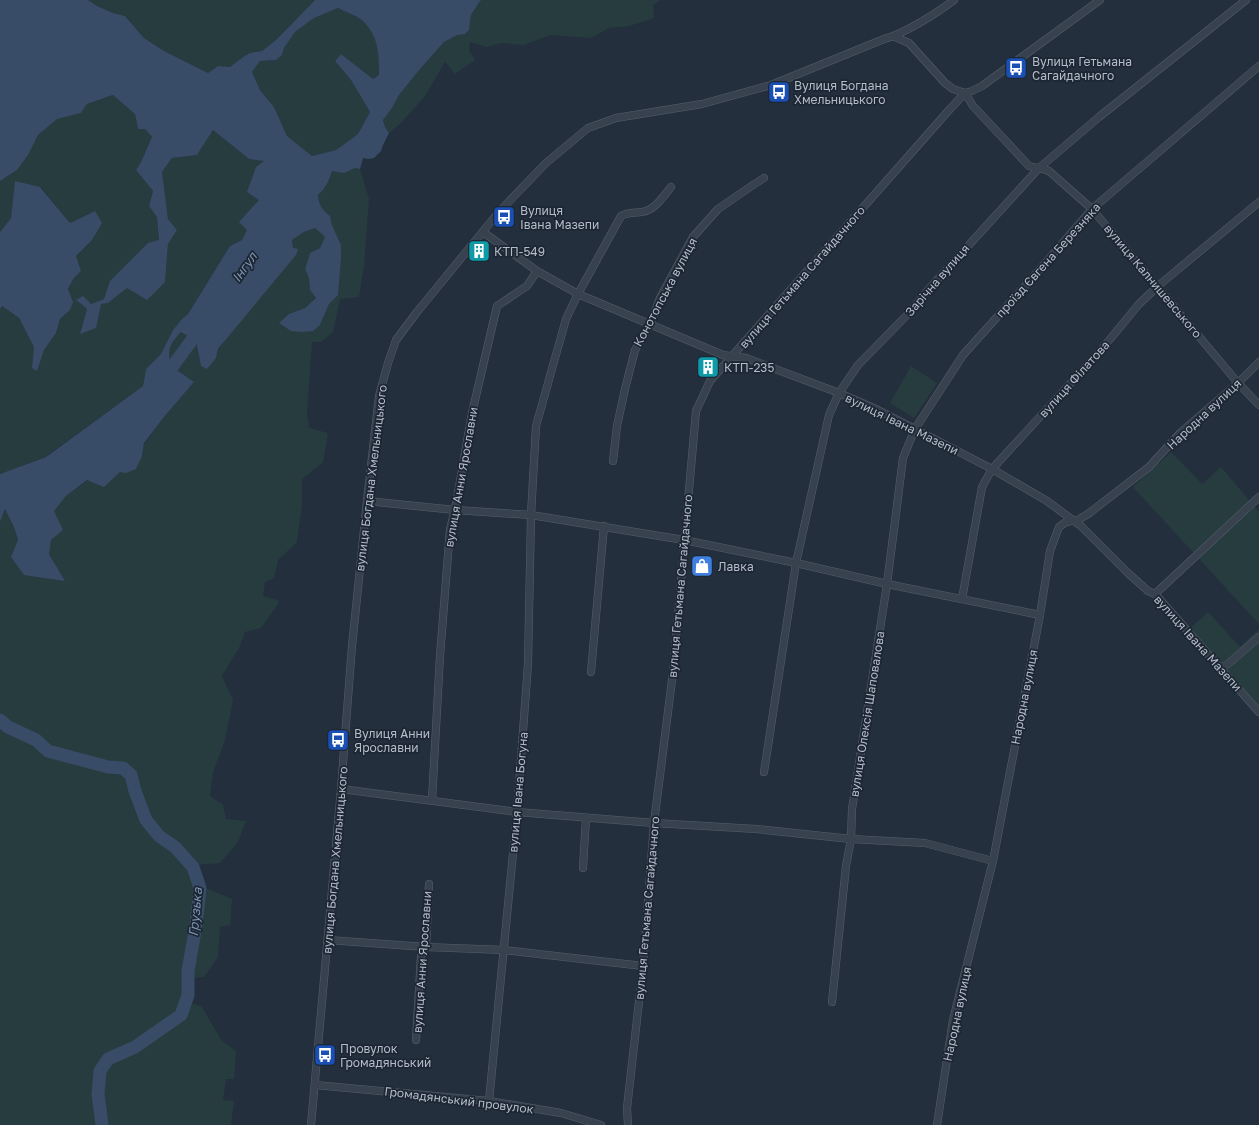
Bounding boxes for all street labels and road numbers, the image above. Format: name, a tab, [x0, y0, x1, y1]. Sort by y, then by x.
street label: проїзд Євгена Березняка	[992, 200, 1104, 320]
street label: вулиця Гетьмана Сагайдачного	[736, 203, 868, 351]
street label: вулиця Калнишевського	[1101, 221, 1205, 341]
street label: Конотопська вулиця	[630, 235, 700, 349]
street label: Зарічна вулиця	[902, 241, 972, 319]
street label: вулиця Філатова	[1035, 337, 1113, 421]
street label: Народна вулиця	[1164, 376, 1244, 452]
street label: вулиця Богдана Хмельницького	[352, 384, 390, 572]
street label: вулиця Івана Мазепи	[843, 390, 961, 458]
street label: вулиця Анни Ярославни	[441, 406, 481, 548]
street label: вулиця Гетьмана Сагайдачного	[665, 494, 695, 678]
street label: вулиця Івана Мазепи	[1151, 592, 1245, 694]
street label: вулиця Олексія Шаповалова	[846, 630, 888, 798]
street label: Народна вулиця	[1007, 648, 1041, 746]
street label: вулиця Івана Богуна	[505, 731, 531, 853]
street label: вулиця Богдана Хмельницького	[319, 766, 351, 954]
street label: вулиця Гетьмана Сагайдачного	[632, 816, 662, 1000]
street label: вулиця Анни Ярославни	[410, 890, 434, 1034]
street label: Народна вулиця	[940, 965, 974, 1063]
street label: Громадянський провулок	[384, 1083, 535, 1117]

